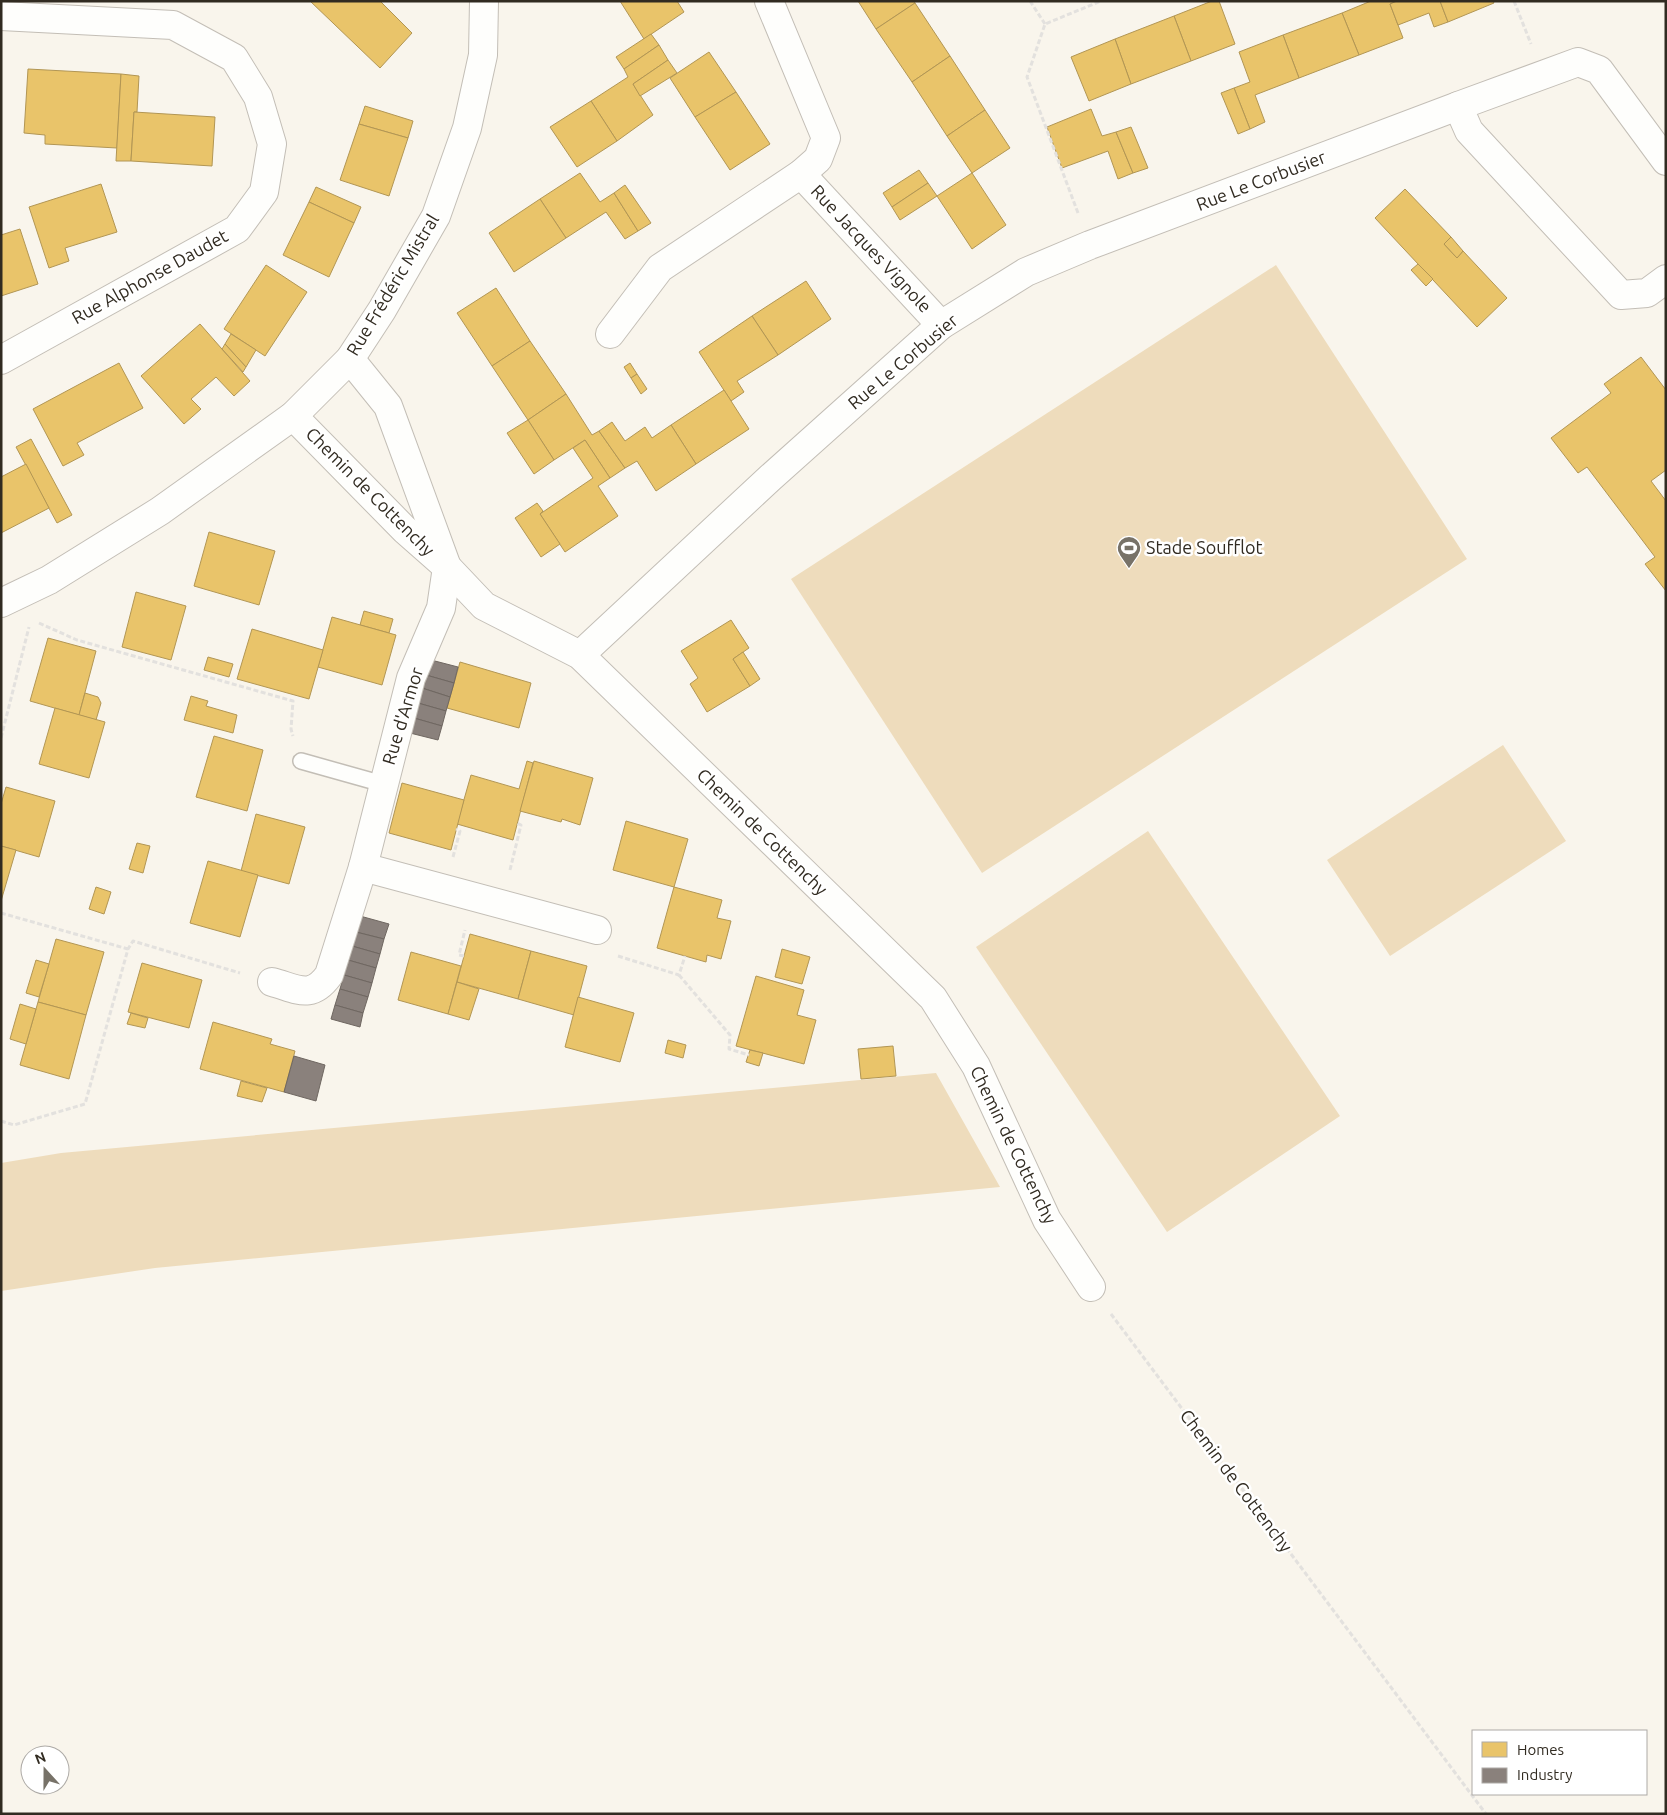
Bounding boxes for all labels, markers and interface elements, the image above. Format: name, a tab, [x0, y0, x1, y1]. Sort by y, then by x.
street label: Rue Le Corbusier	[1193, 146, 1328, 214]
street label: Rue Jacques Vignole	[808, 180, 936, 316]
street label: Rue Frédéric Mistral	[342, 210, 442, 359]
street label: Rue Alphonse Daudet	[68, 225, 231, 327]
street label: Rue Le Corbusier	[843, 309, 961, 413]
street label: Chemin de Cottenchy	[302, 423, 439, 560]
sports icon: Stade Soufflot	[1116, 535, 1142, 569]
place label: Stade Soufflot	[1146, 537, 1263, 557]
street label: Rue d'Armor	[378, 664, 426, 767]
street label: Chemin de Cottenchy	[693, 764, 832, 899]
street label: Chemin de Cottenchy	[967, 1062, 1061, 1227]
street label: Chemin de Cottenchy	[1177, 1405, 1297, 1556]
legend	[1472, 1730, 1647, 1795]
text: Homes	[1517, 1741, 1564, 1758]
north arrow	[20, 1745, 70, 1795]
text: N	[33, 1749, 48, 1767]
text: Industry	[1517, 1766, 1572, 1783]

